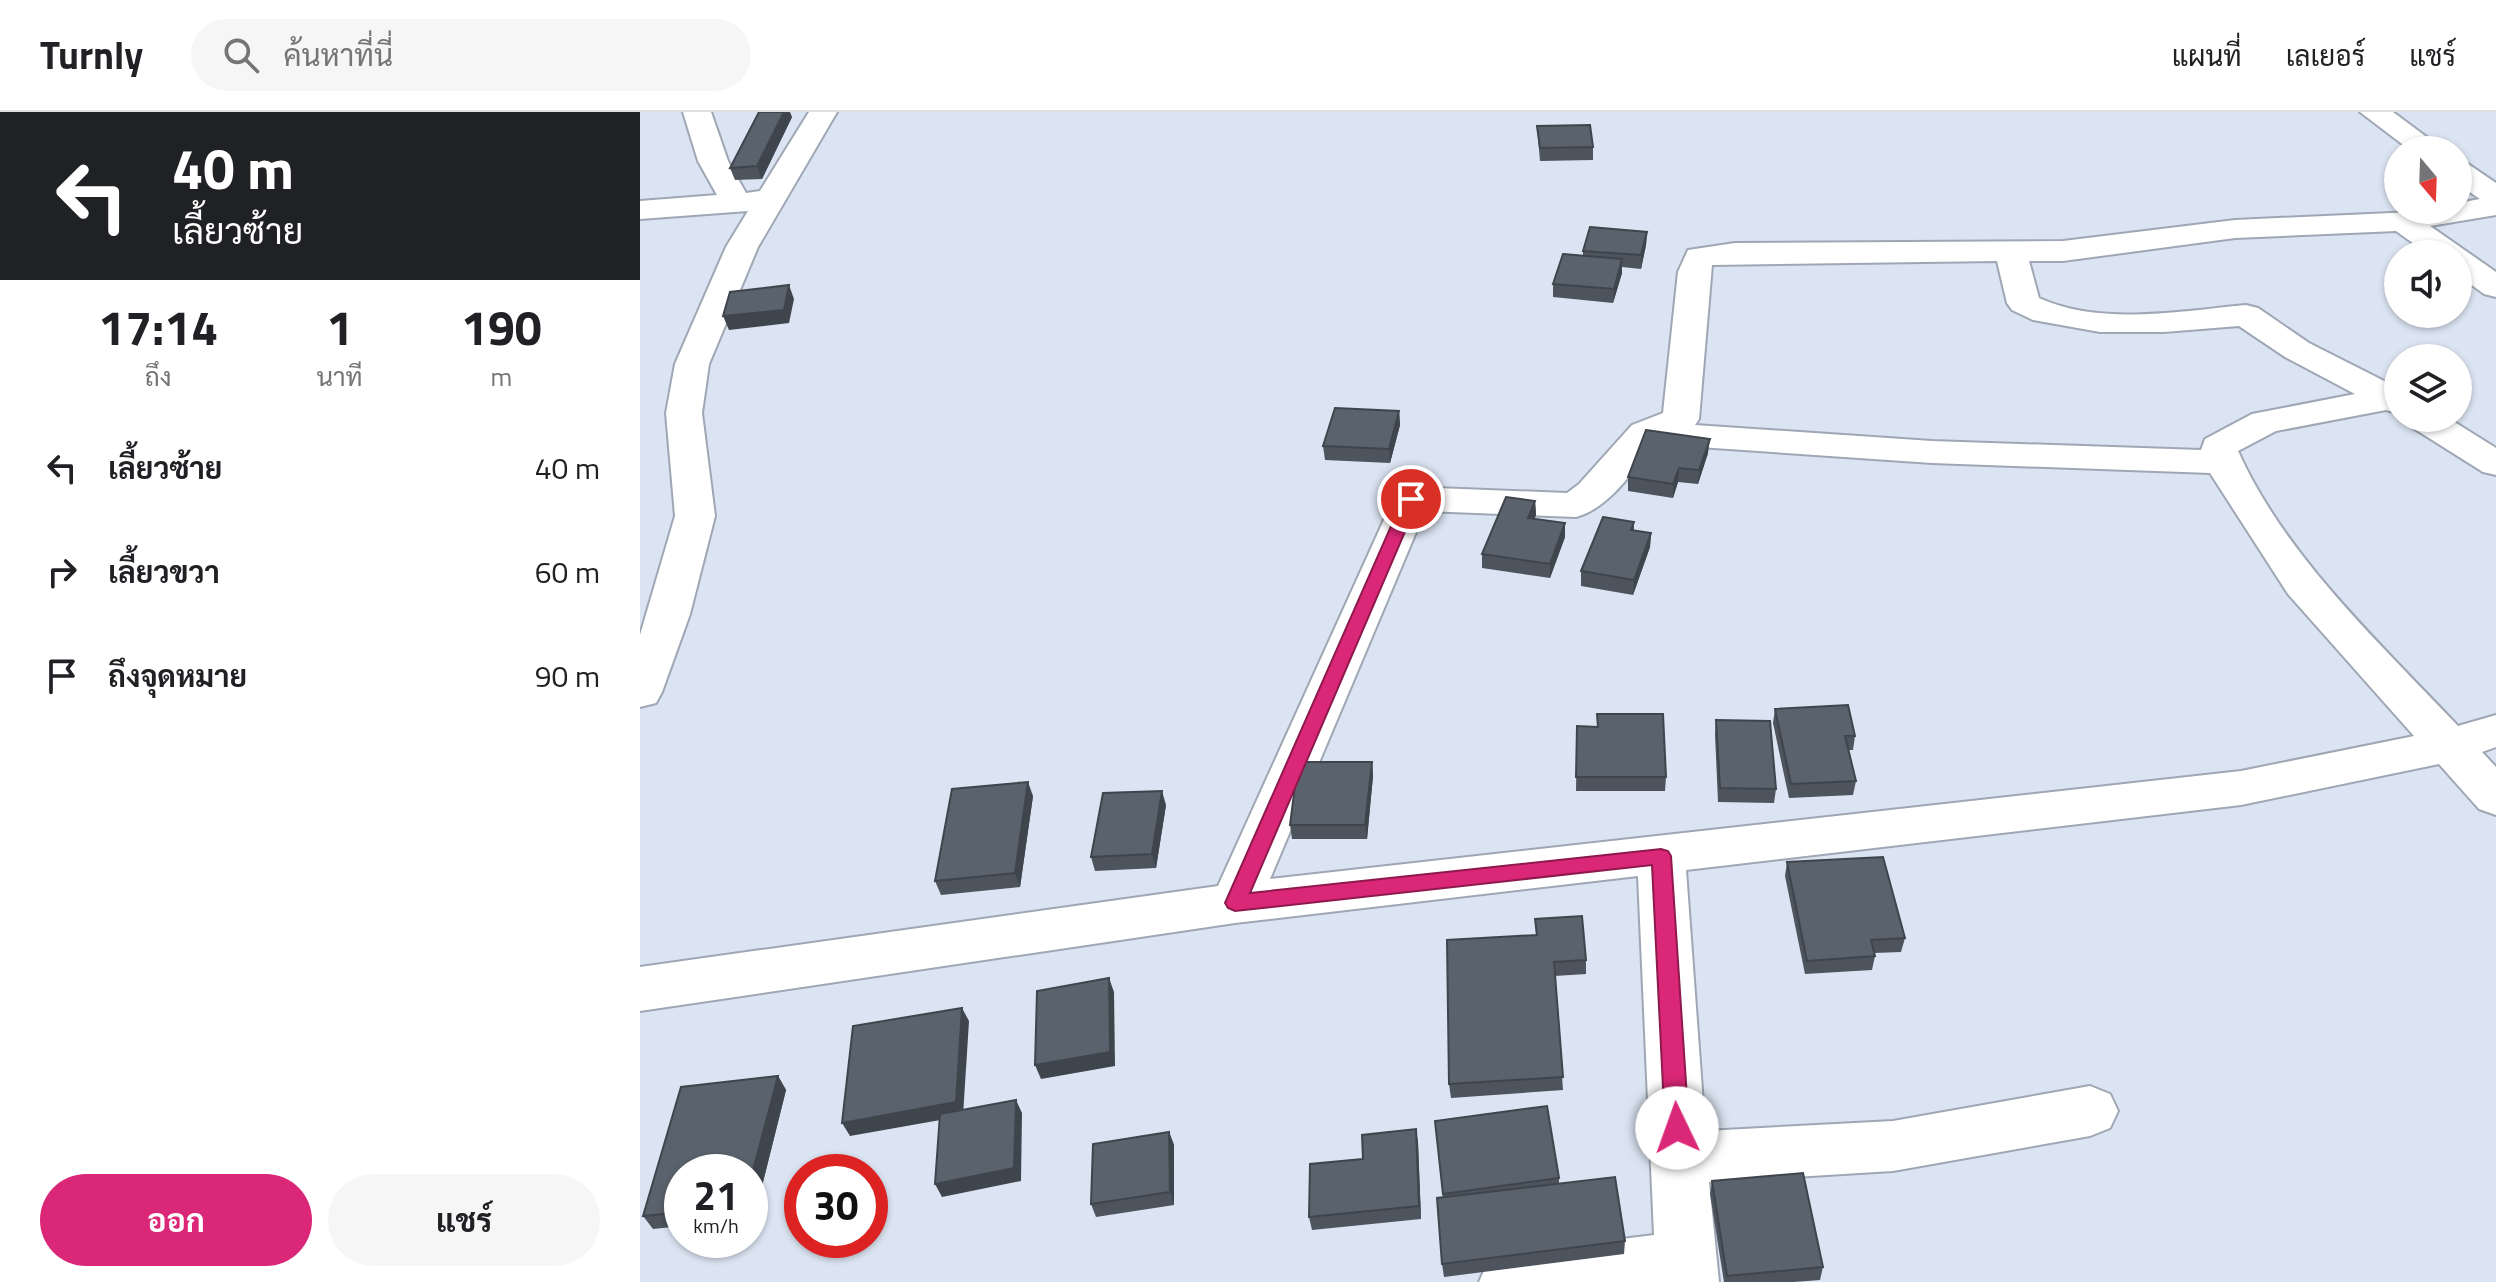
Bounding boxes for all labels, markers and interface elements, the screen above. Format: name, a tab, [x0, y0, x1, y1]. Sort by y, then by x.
search box	[191, 19, 751, 91]
text: Turnly	[40, 26, 143, 84]
text: ค้นหาที่นี่	[283, 32, 393, 78]
icon: search	[219, 33, 263, 77]
text: แผนที่	[2172, 34, 2242, 77]
text: เลเยอร์	[2286, 34, 2365, 77]
text: แชร์	[2409, 34, 2456, 77]
text: 40 m	[172, 126, 294, 211]
north arrow	[2384, 136, 2472, 224]
map controls	[2384, 136, 2472, 432]
icon: left	[40, 144, 144, 248]
text: เลี้ยวซ้าย	[172, 203, 303, 258]
button: sound	[2384, 240, 2472, 328]
text: 17:14	[98, 291, 218, 364]
text: 1	[326, 291, 353, 364]
text: 190	[461, 291, 542, 364]
button: layers	[2384, 344, 2472, 432]
text: ถึง	[145, 357, 172, 396]
text: นาที	[316, 357, 363, 396]
text: m	[490, 357, 512, 396]
text: เลี้ยวซ้าย	[108, 445, 222, 491]
text: 40 m	[535, 445, 600, 491]
icon: left	[40, 446, 84, 490]
pin	[1377, 465, 1445, 533]
icon: arrive	[1389, 477, 1433, 521]
text: เลี้ยวขวา	[108, 549, 220, 595]
text: 60 m	[535, 549, 600, 595]
icon: right	[40, 550, 84, 594]
text: ถึงจุดหมาย	[108, 653, 247, 699]
text: 90 m	[535, 653, 600, 699]
icon: arrive	[40, 654, 84, 698]
position arrow	[1635, 1086, 1719, 1170]
speed limit sign: 30	[784, 1154, 888, 1258]
text: 21	[694, 1165, 738, 1226]
button: ออก	[40, 1174, 312, 1266]
button: แชร์	[328, 1174, 600, 1266]
text: km/h	[693, 1210, 739, 1241]

